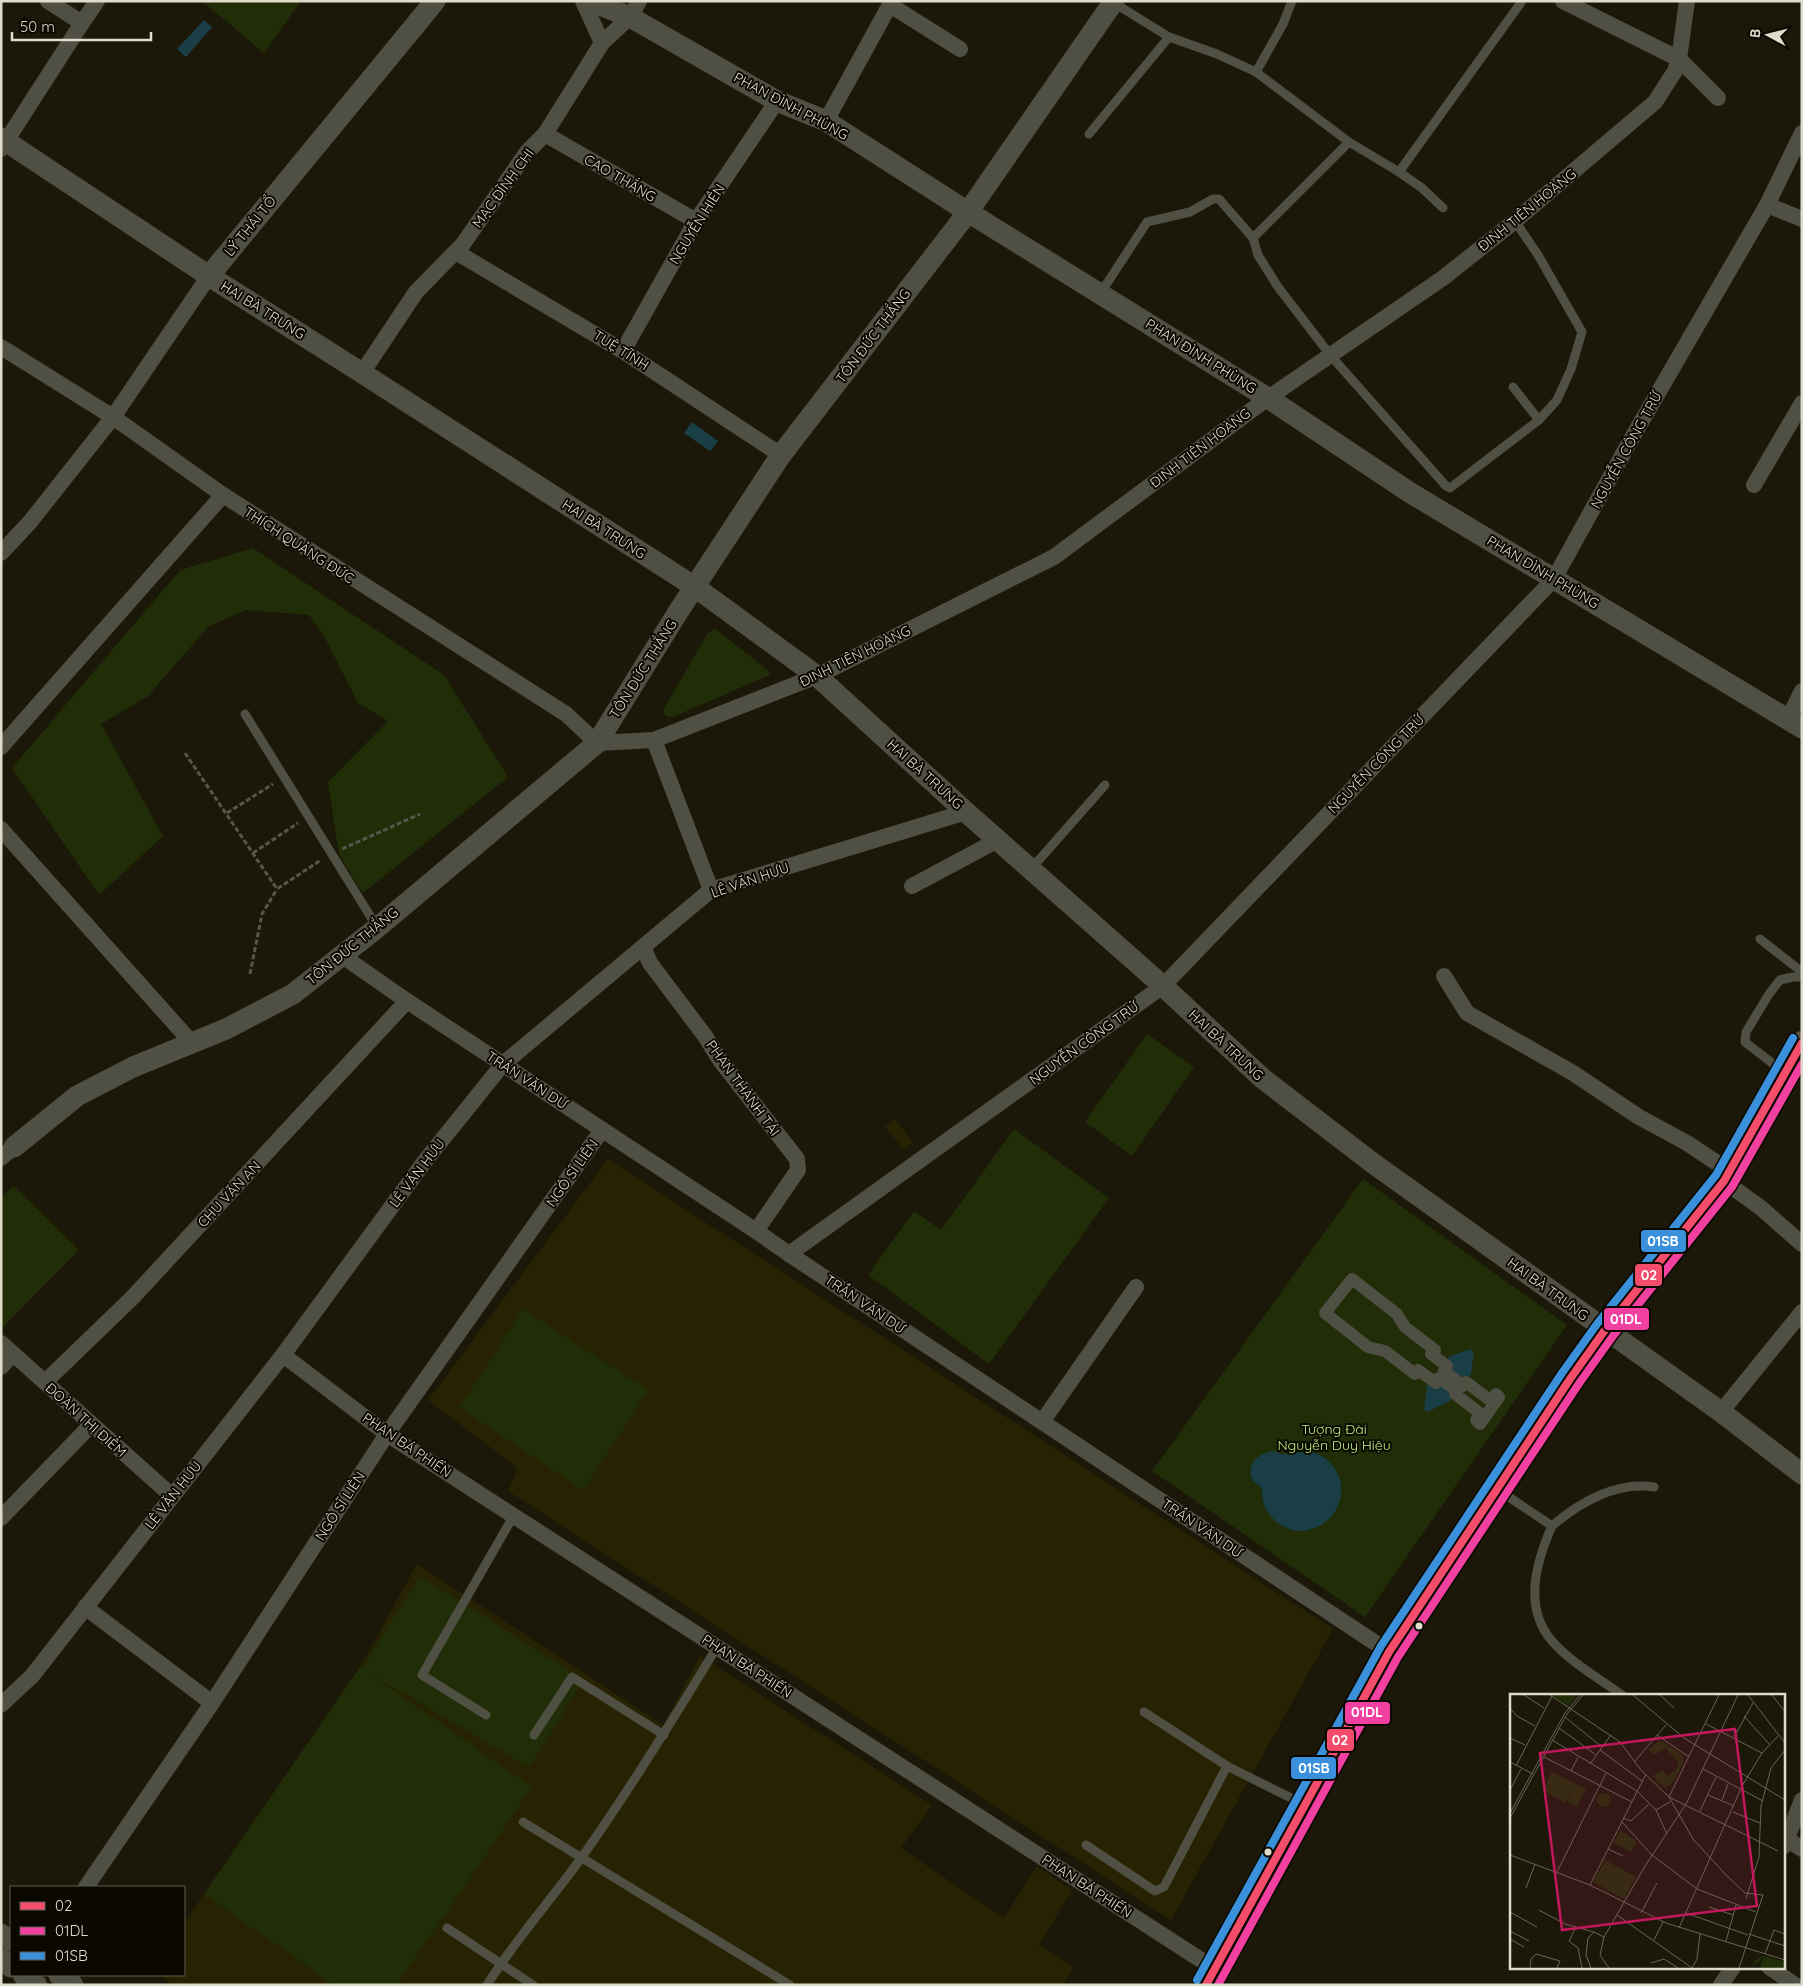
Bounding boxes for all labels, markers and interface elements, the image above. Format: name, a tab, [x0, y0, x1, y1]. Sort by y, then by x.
scale bar	[12, 10, 151, 42]
north arrow	[1743, 10, 1793, 60]
text: 50 m	[20, 17, 55, 36]
text: B	[1746, 28, 1765, 39]
street label: PHAN ĐÌNH PHÙNG	[730, 68, 852, 144]
street label: MẠC ĐĨNH CHI	[468, 145, 538, 231]
street label: CAO THẮNG	[581, 150, 659, 206]
street label: ĐINH TIÊN HOÀNG	[1474, 165, 1580, 255]
street label: NGUYỄN HIỀN	[665, 181, 729, 267]
street label: LÝ THÁI TỔ	[220, 192, 280, 260]
street label: HAI BÀ TRƯNG	[217, 277, 309, 343]
street label: TÔN ĐỨC THẮNG	[832, 285, 914, 387]
street label: PHAN ĐÌNH PHÙNG	[1142, 315, 1260, 397]
street label: TUỆ TĨNH	[590, 326, 652, 374]
street label: NGUYỄN CÔNG TRỨ	[1586, 387, 1666, 512]
street label: ĐINH TIÊN HOÀNG	[1146, 404, 1254, 492]
street label: HAI BÀ TRƯNG	[559, 495, 649, 563]
street label: THÍCH QUẢNG ĐỨC	[241, 503, 357, 587]
street label: PHAN ĐÌNH PHÙNG	[1484, 531, 1602, 613]
street label: TÔN ĐỨC THẮNG	[605, 616, 681, 722]
street label: ĐINH TIÊN HOÀNG	[797, 621, 913, 691]
street label: NGUYỄN CÔNG TRỨ	[1324, 710, 1429, 817]
street label: HAI BÀ TRƯNG	[883, 735, 967, 813]
street label: LÊ VĂN HƯU	[708, 858, 792, 902]
street label: TÔN ĐỨC THẮNG	[302, 903, 402, 989]
street label: NGUYỄN CÔNG TRỨ	[1026, 997, 1143, 1089]
street label: HAI BÀ TRƯNG	[1185, 1006, 1267, 1084]
street label: PHAN THÀNH TÁI	[702, 1037, 784, 1139]
street label: TRẦN VĂN DƯ	[483, 1047, 572, 1114]
street label: LÊ VĂN HƯU	[385, 1135, 449, 1211]
street label: NGÔ SĨ LIÊN	[542, 1136, 602, 1210]
street label: CHU VĂN AN	[194, 1157, 264, 1231]
line badge: 01SB	[1640, 1229, 1687, 1253]
text: 01SB	[1647, 1232, 1679, 1250]
street label: HAI BÀ TRƯNG	[1504, 1253, 1592, 1325]
line badge: 02	[1634, 1263, 1663, 1287]
text: 02	[1641, 1266, 1657, 1284]
street label: TRẦN VĂN DƯ	[821, 1270, 910, 1338]
line badge: 01DL	[1603, 1307, 1650, 1331]
text: 01DL	[1610, 1310, 1642, 1328]
street label: ĐOÀN THỊ ĐIỂM	[42, 1378, 131, 1461]
street label: PHAN BÁ PHIẾN	[359, 1409, 455, 1481]
park label: Tượng Đài Nguyễn Duy Hiệu	[1277, 1420, 1391, 1454]
street label: LÊ VĂN HƯU	[141, 1457, 205, 1533]
street label: NGÔ SĨ LIÊN	[311, 1468, 369, 1544]
street label: TRẦN VĂN DƯ	[1158, 1494, 1247, 1562]
unlabelled marker	[1414, 1621, 1424, 1631]
street label: PHAN BÁ PHIẾN	[699, 1630, 795, 1702]
inset map	[1510, 1694, 1786, 1968]
line badge: 01DL	[1344, 1701, 1391, 1725]
text: 01DL	[1351, 1703, 1383, 1721]
line badge: 02	[1326, 1728, 1355, 1752]
text: 02	[1332, 1731, 1348, 1749]
line badge: 01SB	[1290, 1756, 1337, 1780]
text: 01SB	[1298, 1759, 1330, 1777]
unlabelled marker	[1263, 1847, 1273, 1857]
street label: PHAN BÁ PHIẾN	[1039, 1850, 1135, 1922]
legend	[10, 1886, 185, 1976]
text: 02	[55, 1896, 72, 1915]
text: 01DL	[55, 1921, 88, 1940]
text: 01SB	[55, 1946, 88, 1965]

